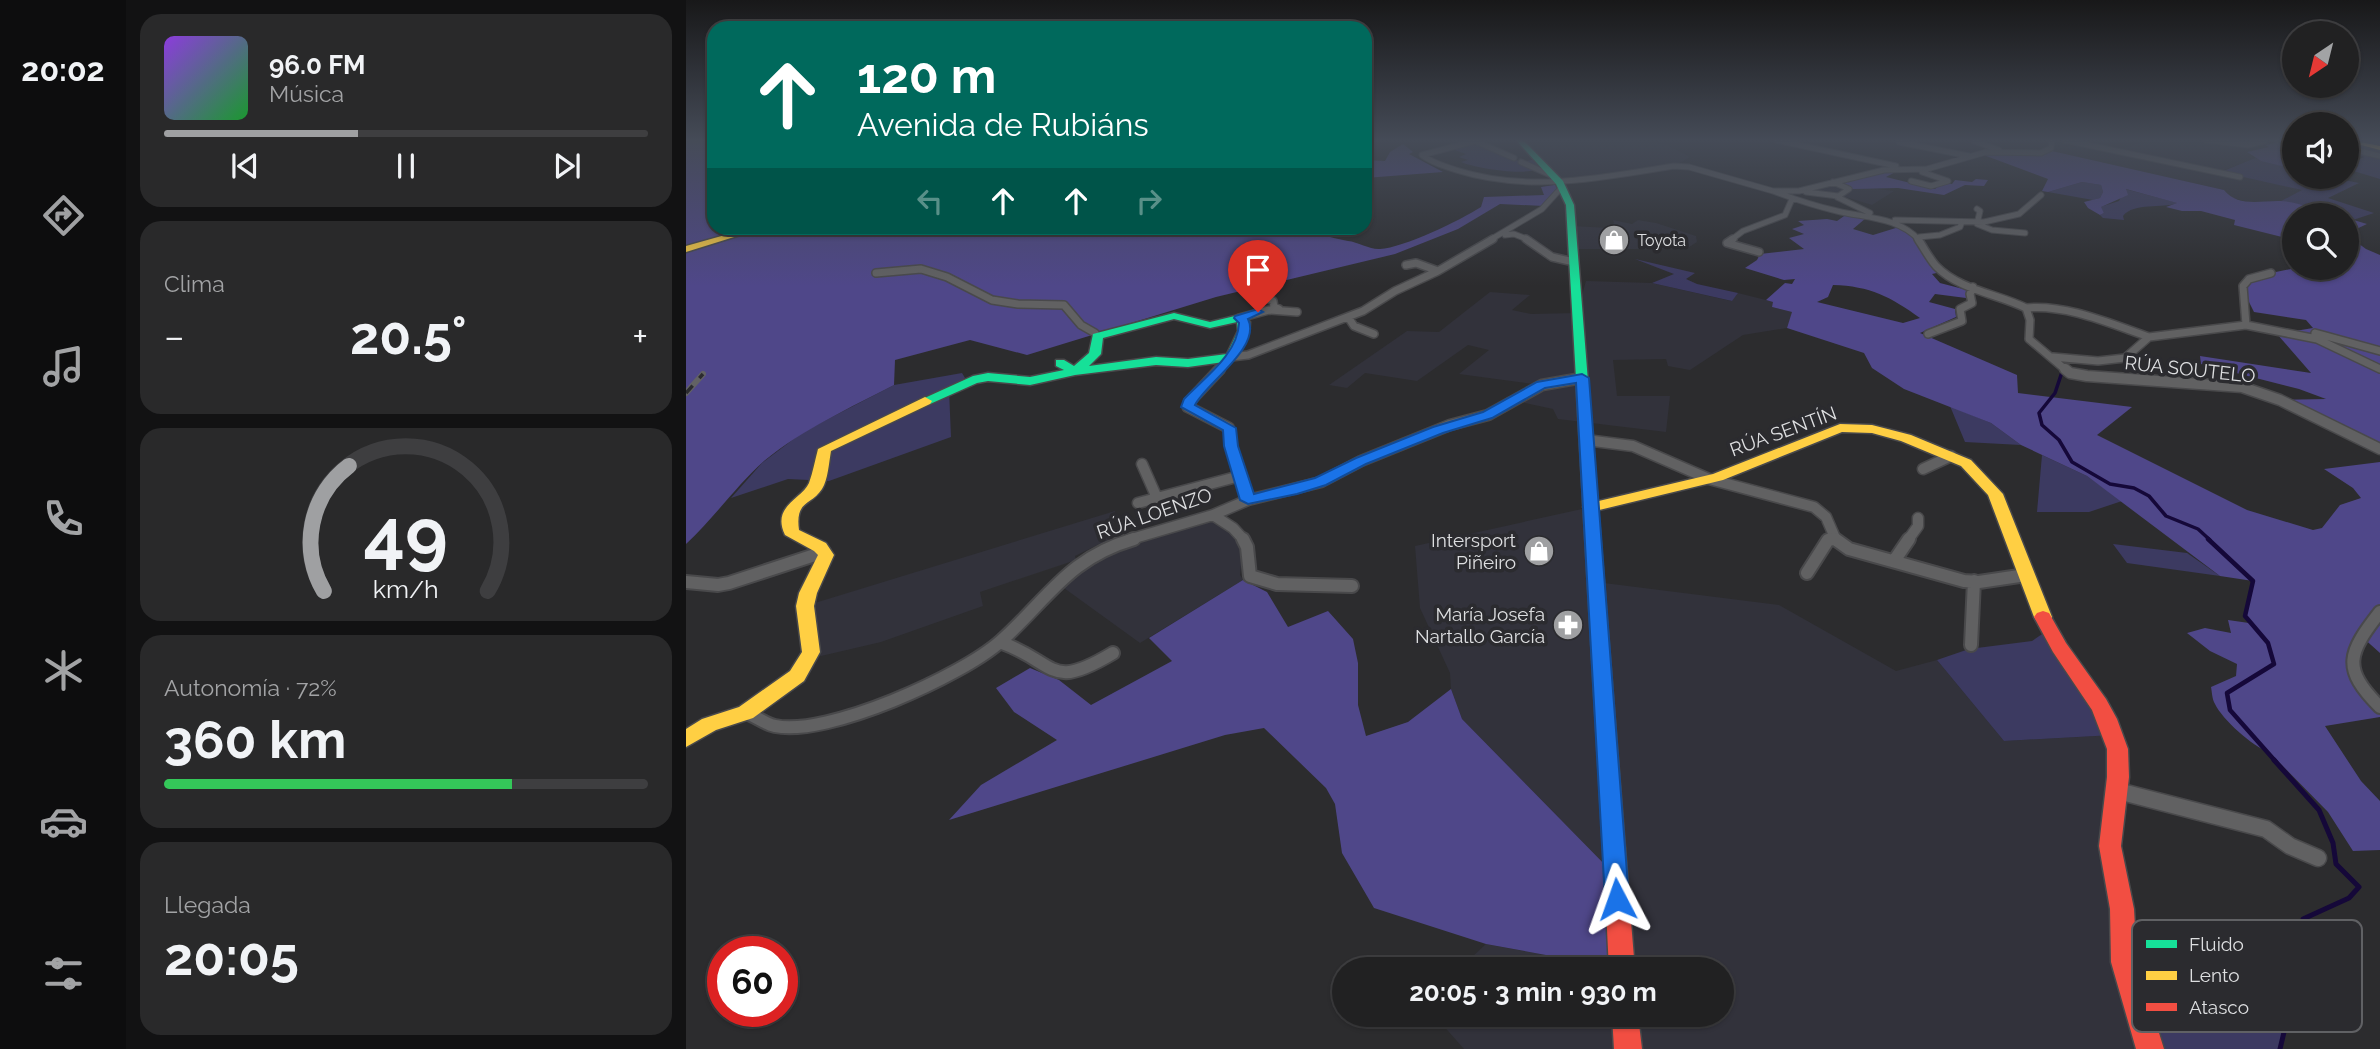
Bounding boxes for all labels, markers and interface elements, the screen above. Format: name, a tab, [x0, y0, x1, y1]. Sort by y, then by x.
north arrow	[2282, 21, 2359, 98]
map controls	[2282, 21, 2359, 280]
text: 120 m	[857, 47, 996, 104]
icon: ahead	[742, 49, 833, 140]
text: 96.0 FM	[269, 50, 366, 80]
text: 20:02	[21, 51, 105, 88]
text: Música	[269, 80, 344, 107]
text: Avenida de Rubiáns	[857, 106, 1149, 143]
button: sound	[2282, 112, 2359, 189]
icon: previous	[226, 147, 264, 185]
icon: pause	[387, 147, 425, 185]
icon: next	[548, 147, 586, 185]
icon: left	[911, 182, 949, 220]
icon: ahead	[984, 182, 1022, 220]
icon: ahead	[1057, 182, 1095, 220]
icon: right	[1130, 182, 1168, 220]
icon: directions	[39, 191, 88, 240]
button: search	[2282, 203, 2359, 280]
shop icon: Toyota	[1597, 223, 1631, 257]
place label: Toyota	[1637, 231, 1686, 250]
pin	[1228, 240, 1288, 312]
icon: arrive	[1239, 251, 1277, 289]
text: Clima	[164, 270, 225, 297]
text: 20.5°	[350, 305, 467, 366]
text: −	[164, 314, 184, 359]
text: +	[632, 314, 648, 359]
icon: music	[39, 342, 88, 391]
street label: RÚA SOUTELO	[2124, 351, 2256, 387]
street label: RÚA SENTÍN	[1727, 402, 1839, 460]
street label: RÚA LOENZO	[1094, 483, 1214, 543]
text: 49	[364, 493, 448, 578]
icon: phone	[39, 494, 88, 543]
place label: Intersport Piñeiro	[1431, 529, 1517, 573]
shop icon: Intersport Piñeiro	[1522, 534, 1556, 568]
text: km/h	[373, 573, 439, 603]
place label: María Josefa Nartallo García	[1415, 603, 1545, 647]
pharmacy icon: María Josefa Nartallo García	[1551, 608, 1585, 642]
icon: climate	[39, 646, 88, 695]
text: Autonomía · 72%	[164, 674, 337, 701]
text: 360 km	[164, 709, 346, 770]
icon: car	[39, 797, 88, 846]
position arrow	[1580, 862, 1654, 936]
text: Llegada	[164, 891, 251, 918]
legend	[2132, 920, 2362, 1032]
text: 20:05	[164, 926, 299, 987]
text: Fluido	[2189, 933, 2244, 955]
speed limit sign: 60	[707, 936, 798, 1027]
icon: filters	[39, 949, 88, 998]
text: Lento	[2189, 964, 2240, 986]
text: 20:05 · 3 min · 930 m	[1409, 977, 1657, 1007]
text: Atasco	[2189, 996, 2249, 1018]

